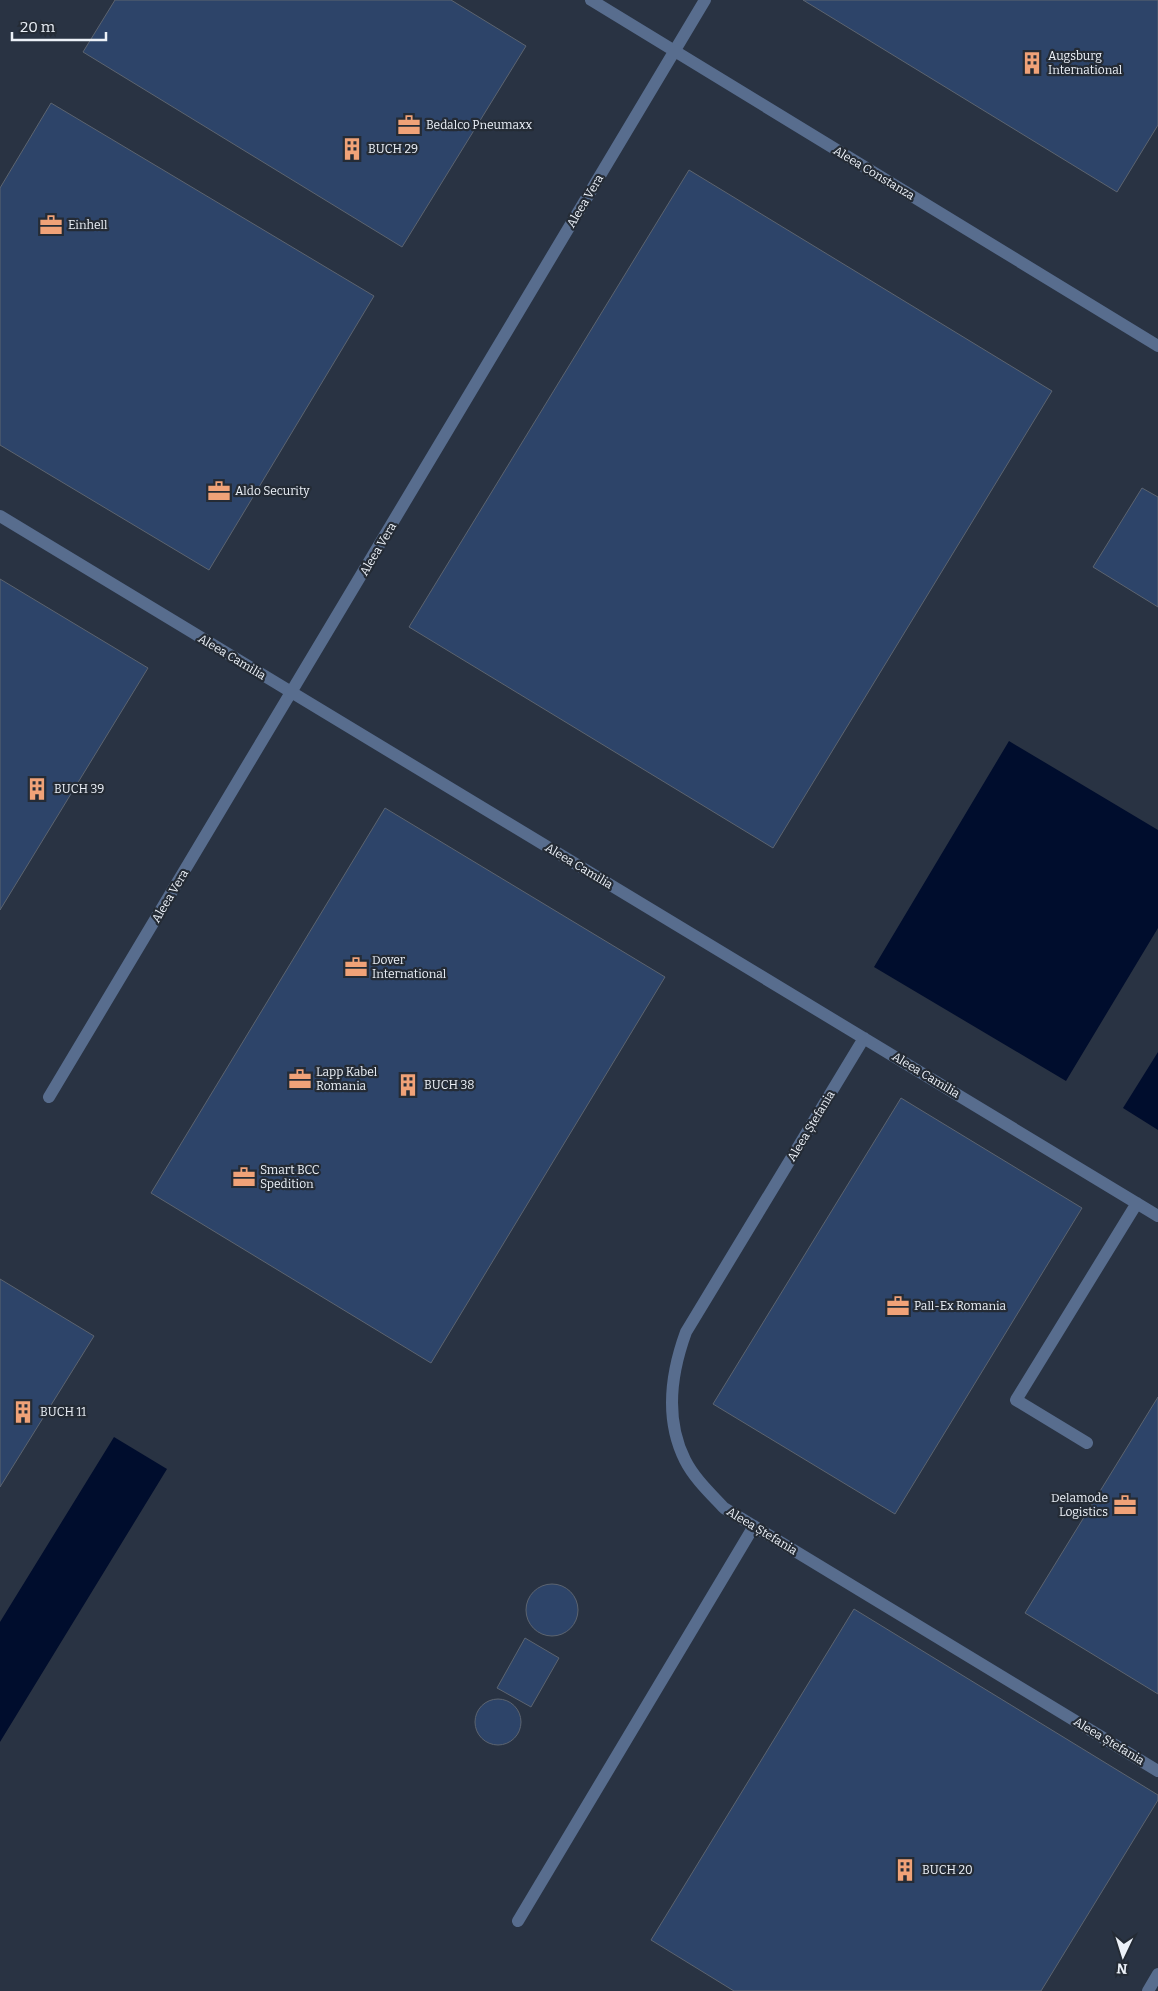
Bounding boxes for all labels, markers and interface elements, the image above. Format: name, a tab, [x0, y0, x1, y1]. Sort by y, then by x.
scale bar	[12, 10, 106, 42]
text: 20 m	[20, 18, 56, 36]
place label: Augsburg International	[1048, 49, 1123, 77]
building icon: Augsburg International	[1019, 50, 1045, 76]
office icon: Bedalco Pneumaxx	[396, 112, 422, 138]
place label: Bedalco Pneumaxx	[426, 118, 533, 132]
building icon: BUCH 29	[339, 136, 365, 162]
place label: BUCH 29	[368, 142, 418, 156]
street label: Aleea Constanza	[831, 143, 918, 203]
street label: Aleea Vera	[564, 172, 607, 230]
office icon: Einhell	[38, 212, 64, 238]
place label: Einhell	[68, 218, 108, 232]
office icon: Aldo Security	[206, 478, 232, 504]
place label: Aldo Security	[235, 484, 310, 498]
street label: Aleea Vera	[357, 520, 400, 578]
street label: Aleea Camilia	[196, 631, 269, 683]
building icon: BUCH 39	[24, 776, 50, 802]
place label: BUCH 39	[54, 782, 104, 796]
street label: Aleea Camilia	[543, 840, 616, 892]
street label: Aleea Vera	[149, 867, 192, 925]
place label: Dover International	[372, 953, 447, 981]
office icon: Dover International	[343, 954, 369, 980]
street label: Aleea Camilia	[890, 1049, 963, 1101]
place label: Lapp Kabel Romania	[316, 1065, 378, 1093]
office icon: Lapp Kabel Romania	[287, 1066, 313, 1092]
building icon: BUCH 38	[395, 1072, 421, 1098]
place label: BUCH 38	[424, 1078, 474, 1092]
street label: Aleea Ștefania	[784, 1088, 839, 1164]
place label: Smart BCC Spedition	[260, 1163, 320, 1191]
office icon: Smart BCC Spedition	[231, 1164, 257, 1190]
office icon: Pall-Ex Romania	[885, 1293, 911, 1319]
place label: Pall-Ex Romania	[914, 1299, 1007, 1313]
building icon: BUCH 11	[10, 1399, 36, 1425]
place label: BUCH 11	[40, 1405, 86, 1419]
place label: Delamode Logistics	[1051, 1491, 1108, 1519]
office icon: Delamode Logistics	[1112, 1492, 1138, 1518]
street label: Aleea Ștefania	[724, 1504, 800, 1559]
street label: Aleea Ștefania	[1071, 1714, 1147, 1769]
building icon: BUCH 20	[892, 1857, 918, 1883]
place label: BUCH 20	[922, 1863, 973, 1877]
north arrow	[1098, 1931, 1148, 1981]
text: N	[1116, 1960, 1128, 1977]

